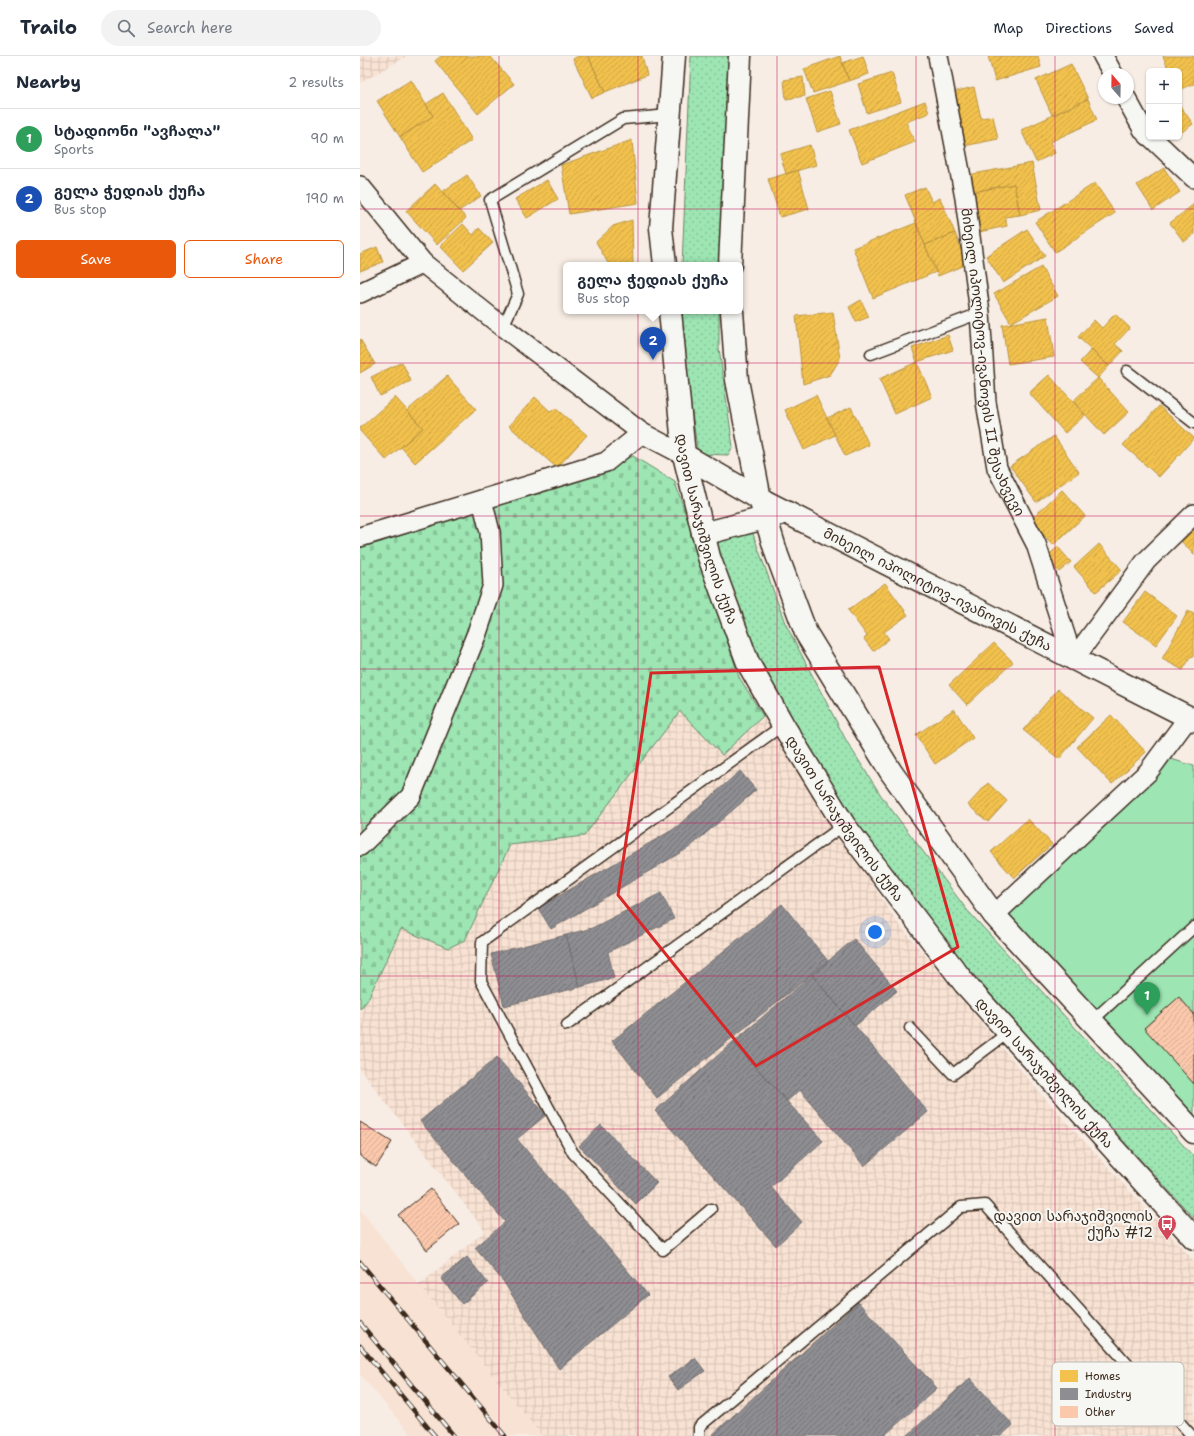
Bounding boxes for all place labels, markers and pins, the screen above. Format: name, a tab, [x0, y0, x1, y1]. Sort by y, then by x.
pin: 2	[640, 327, 666, 360]
pin: 1	[1134, 982, 1160, 1015]
place label: დავით სარაჯიშვილის ქუჩა #12	[994, 1207, 1153, 1241]
bus stop icon: დავით სარაჯიშვილის ქუჩა #12	[1156, 1213, 1178, 1241]

